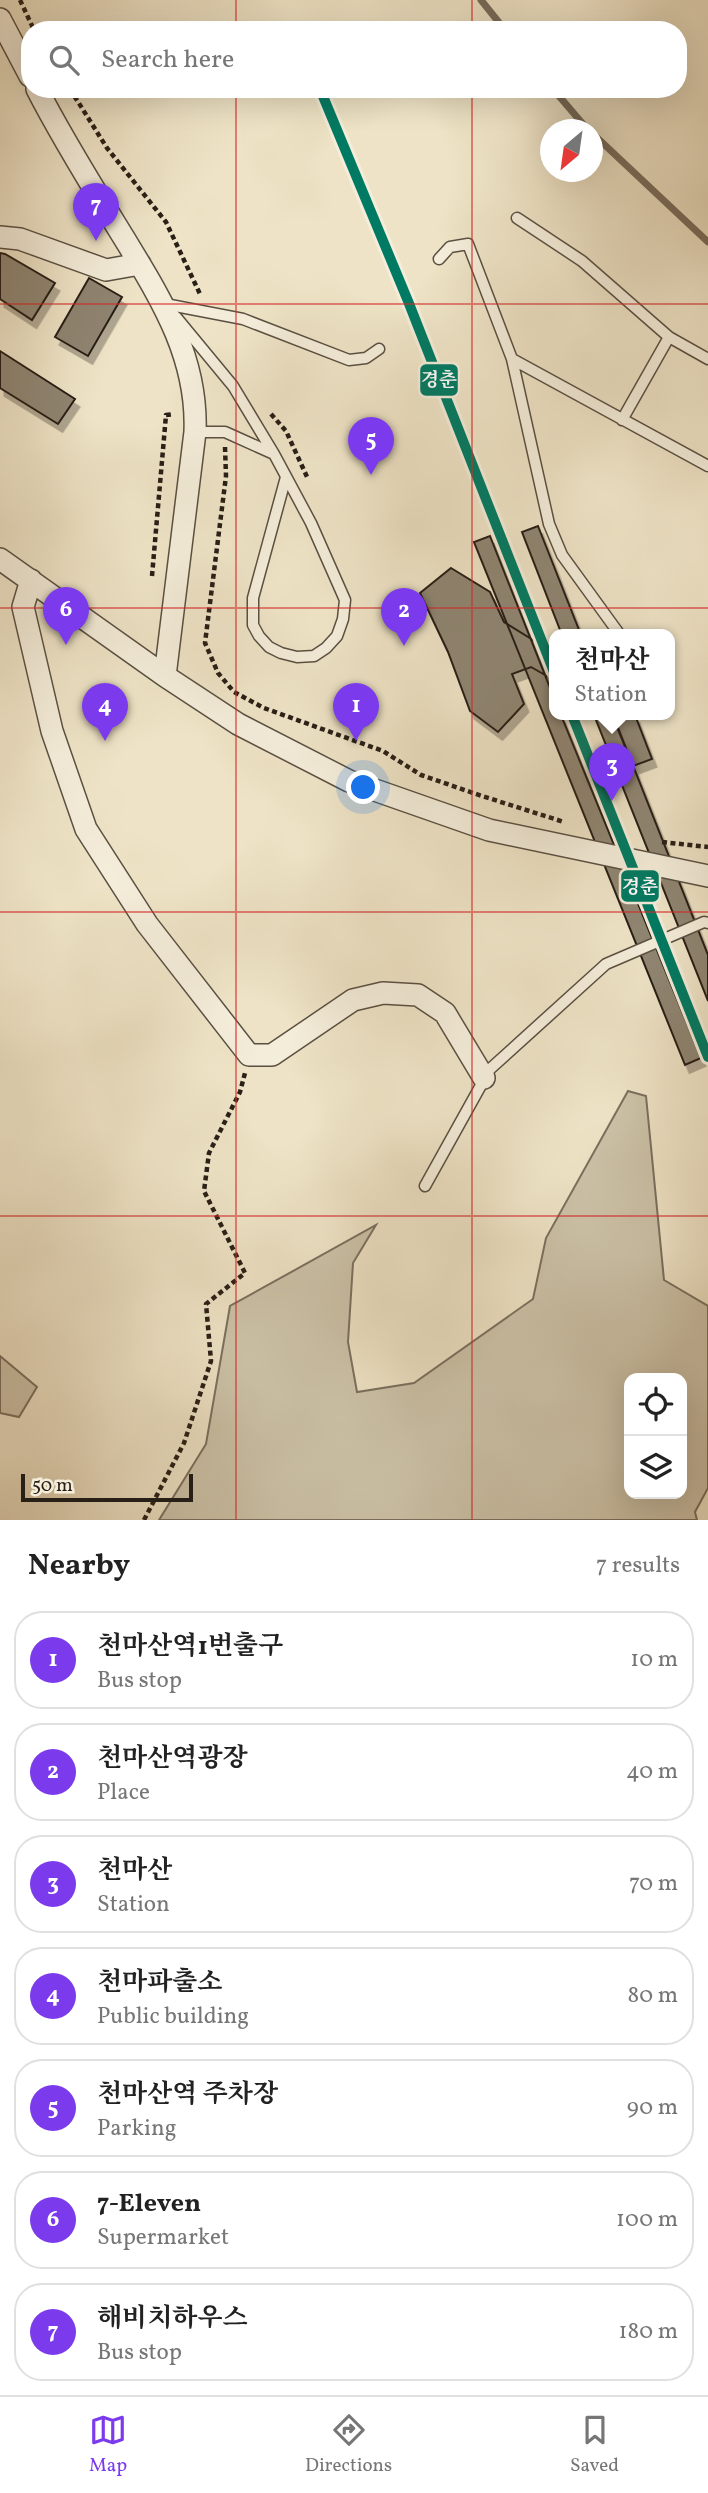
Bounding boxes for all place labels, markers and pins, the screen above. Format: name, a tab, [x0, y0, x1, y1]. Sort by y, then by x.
pin: 7	[73, 183, 119, 241]
pin: 5	[348, 417, 394, 475]
pin: 6	[43, 587, 89, 645]
pin: 2	[381, 588, 427, 646]
pin: 4	[82, 683, 128, 741]
pin: 1	[333, 683, 379, 741]
pin: 3	[589, 743, 635, 801]

